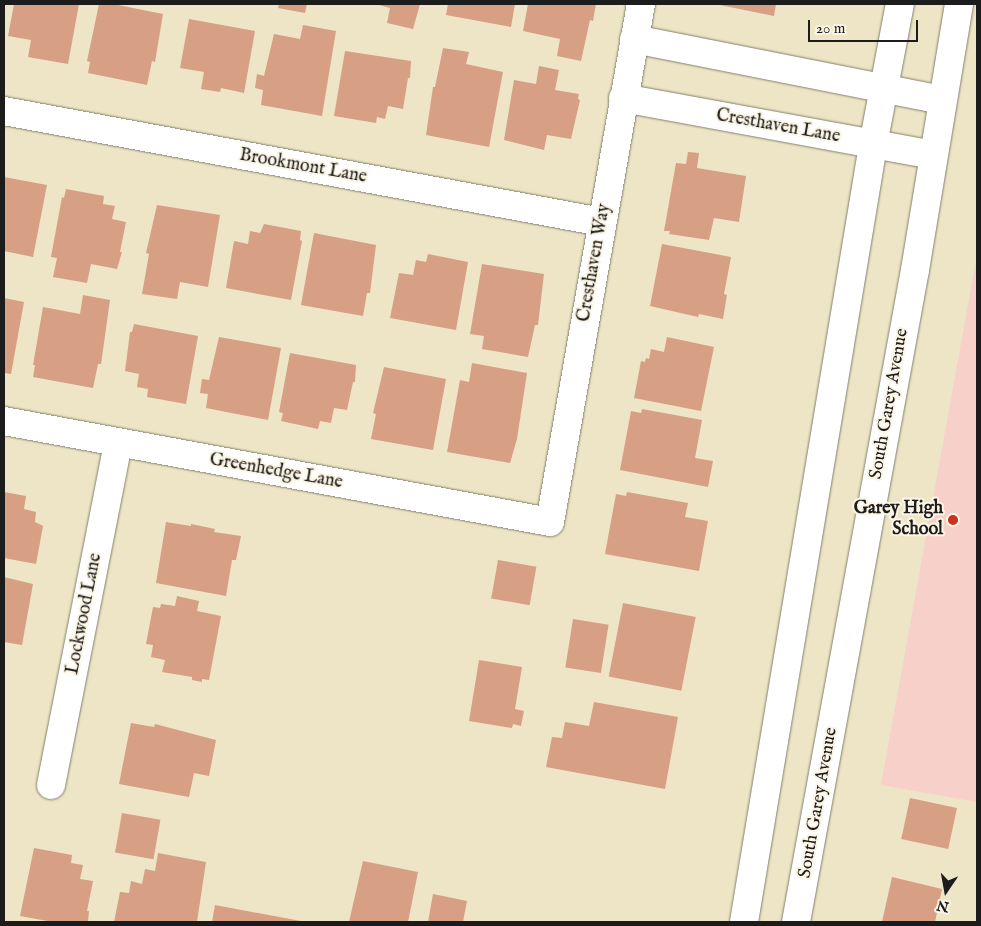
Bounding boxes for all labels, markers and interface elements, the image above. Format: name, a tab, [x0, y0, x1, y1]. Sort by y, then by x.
scale bar	[811, 10, 921, 42]
text: 20 m	[816, 19, 845, 38]
street label: Cresthaven Lane	[714, 105, 842, 149]
street label: Brookmont Lane	[238, 145, 368, 189]
street label: Cresthaven Way	[574, 202, 616, 324]
street label: South Garey Avenue	[866, 327, 914, 481]
street label: Greenhedge Lane	[208, 450, 344, 494]
place label: Garey High School	[854, 499, 943, 542]
marker: Garey High School	[947, 514, 959, 526]
street label: Lockwood Lane	[63, 552, 107, 676]
street label: South Garey Avenue	[795, 726, 843, 880]
north arrow	[921, 866, 971, 916]
text: N	[935, 896, 951, 916]

